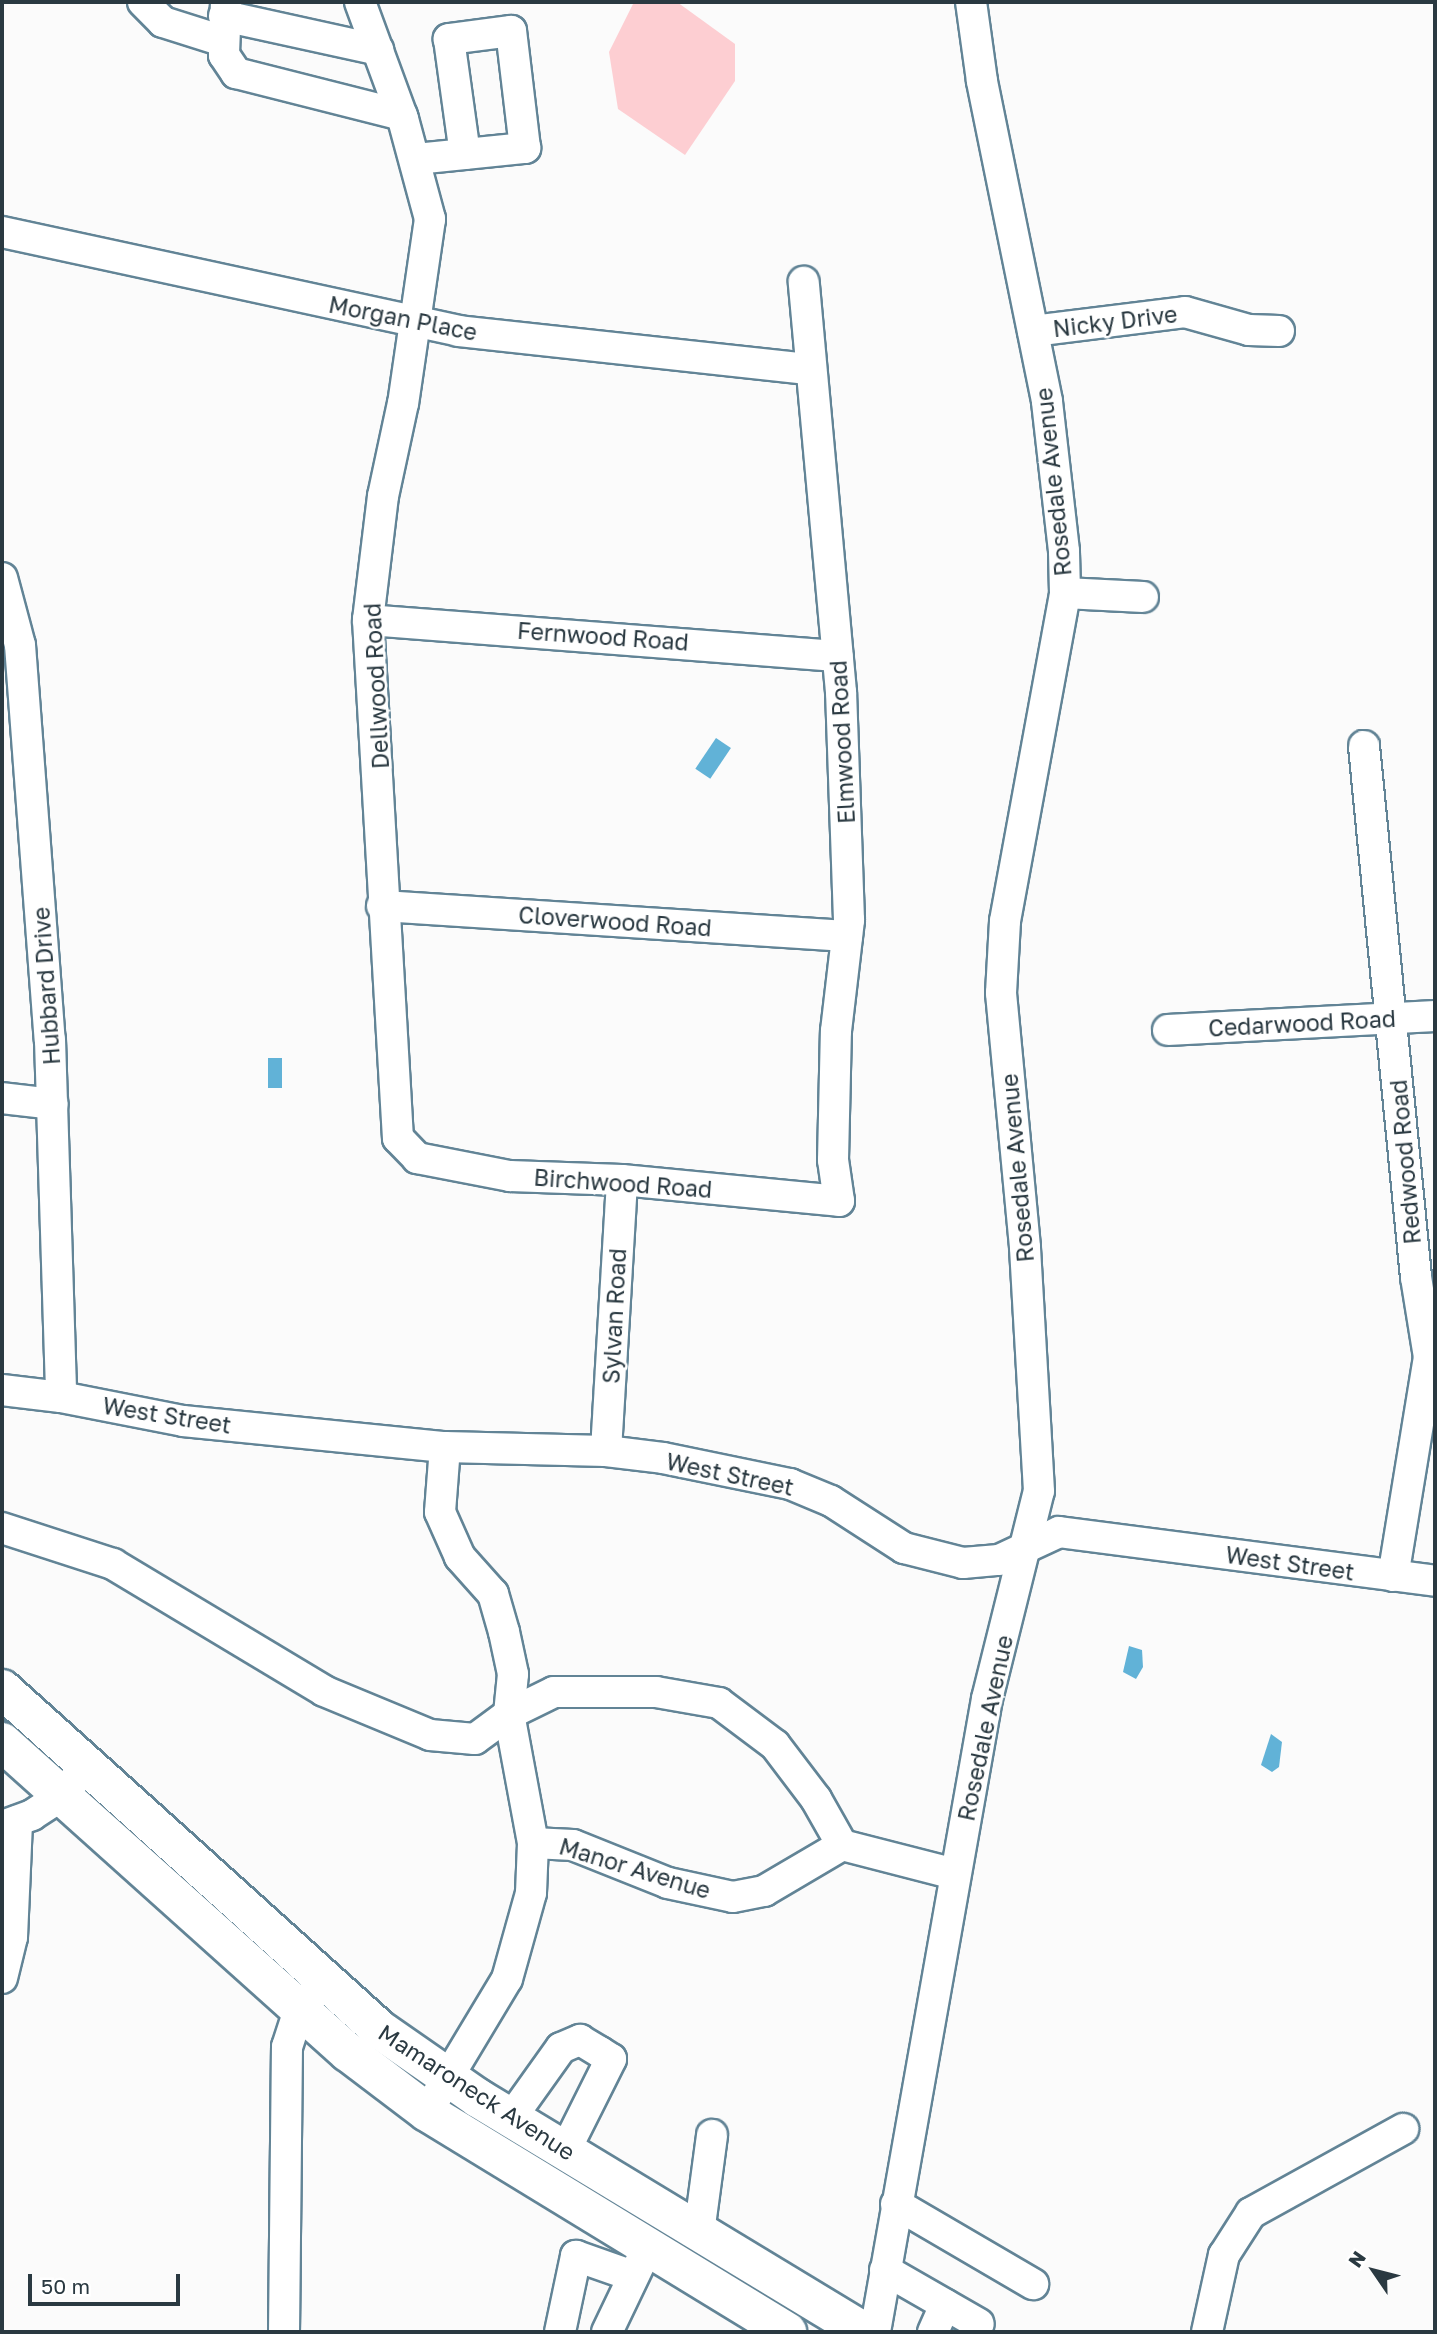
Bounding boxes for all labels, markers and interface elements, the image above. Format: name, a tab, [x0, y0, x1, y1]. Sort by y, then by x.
street label: Morgan Place	[326, 290, 480, 346]
street label: Nicky Drive	[1051, 300, 1179, 342]
street label: Rosedale Avenue	[1029, 386, 1077, 578]
street label: Dellwood Road	[358, 602, 394, 770]
street label: Fernwood Road	[516, 616, 690, 656]
street label: Elmwood Road	[824, 660, 860, 824]
street label: Cloverwood Road	[518, 900, 712, 942]
street label: Hubbard Drive	[27, 906, 65, 1066]
street label: Cedarwood Road	[1208, 1004, 1396, 1042]
street label: Rosedale Avenue	[995, 1073, 1039, 1263]
street label: Redwood Road	[1384, 1079, 1426, 1245]
street label: Birchwood Road	[533, 1163, 713, 1203]
street label: Sylvan Road	[597, 1248, 631, 1384]
street label: West Street	[101, 1391, 233, 1439]
street label: West Street	[664, 1447, 796, 1501]
street label: West Street	[1224, 1540, 1356, 1586]
street label: Rosedale Avenue	[952, 1633, 1018, 1823]
street label: Manor Avenue	[556, 1832, 714, 1904]
street label: Mamaroneck Avenue	[374, 2018, 580, 2166]
north arrow	[1339, 2236, 1409, 2306]
text: N	[1343, 2246, 1370, 2271]
scale bar	[32, 2260, 184, 2304]
text: 50 m	[41, 2273, 90, 2299]

